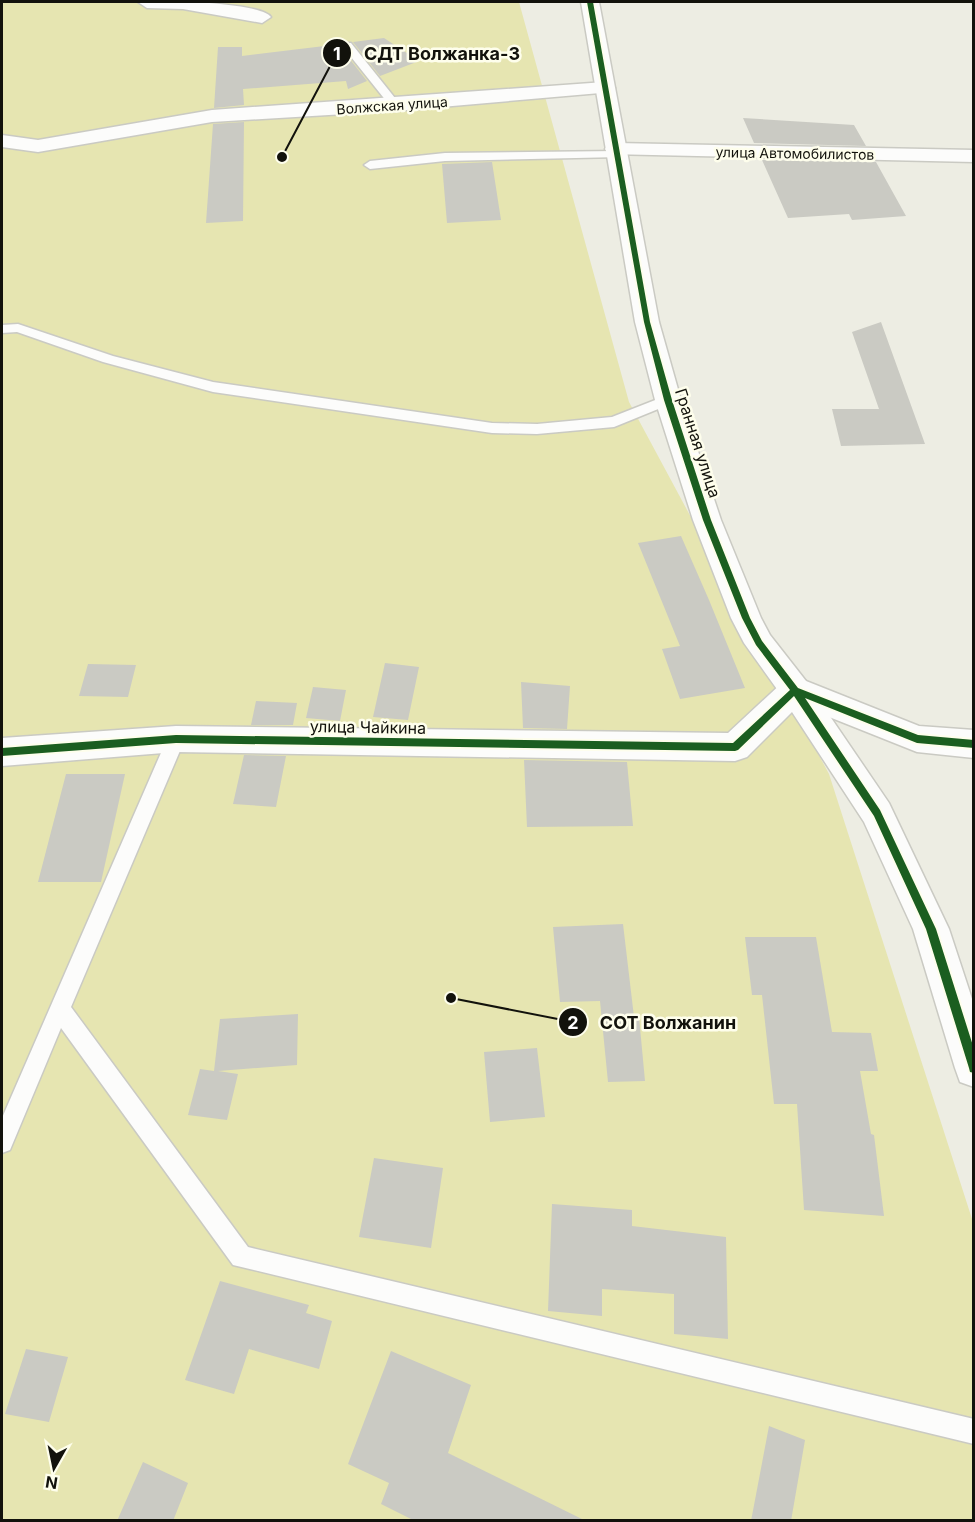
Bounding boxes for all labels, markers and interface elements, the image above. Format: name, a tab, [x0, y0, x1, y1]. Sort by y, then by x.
callout: СДТ Волжанка-3	[322, 35, 532, 71]
text: 1	[333, 43, 341, 64]
text: СДТ Волжанка-3	[364, 43, 520, 64]
street label: Волжская улица	[336, 93, 448, 117]
street label: улица Автомобилистов	[716, 143, 875, 163]
street label: Гранная улица	[671, 386, 725, 500]
street label: улица Чайкина	[310, 716, 426, 738]
callout: СОТ Волжанин	[558, 1004, 748, 1040]
text: 2	[567, 1012, 579, 1033]
text: СОТ Волжанин	[600, 1012, 736, 1033]
north arrow	[24, 1438, 84, 1498]
text: N	[44, 1472, 59, 1494]

